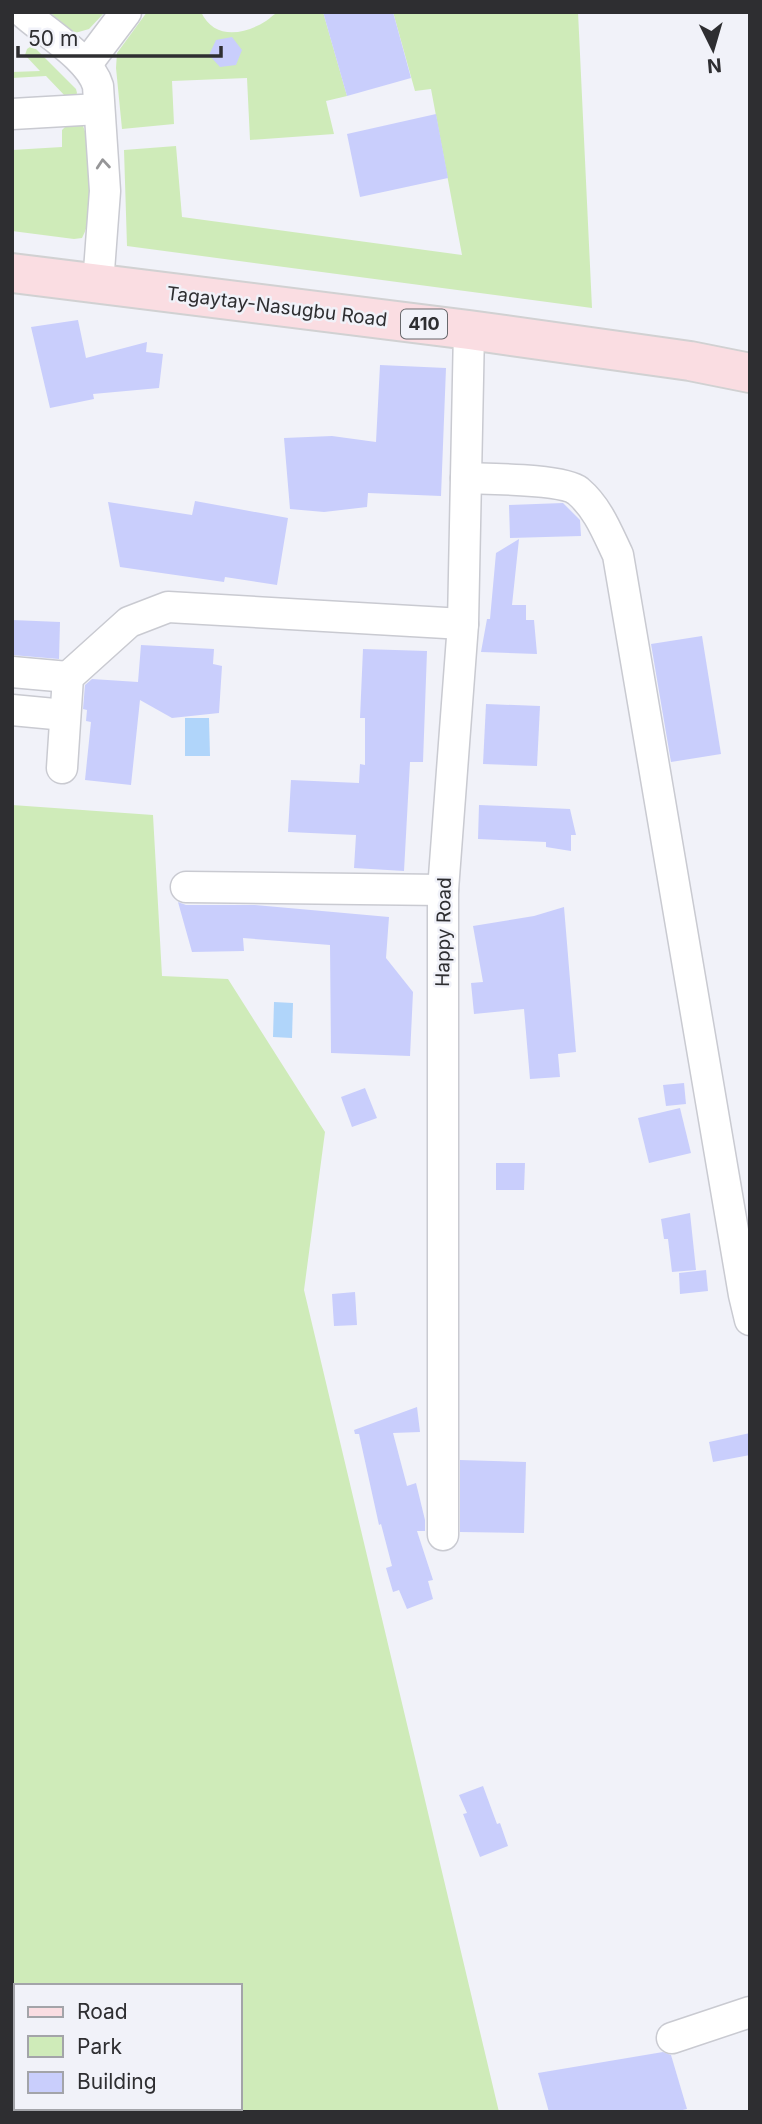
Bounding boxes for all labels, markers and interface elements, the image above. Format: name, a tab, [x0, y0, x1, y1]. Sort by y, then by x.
scale bar	[18, 14, 220, 58]
north arrow	[678, 14, 748, 84]
text: 50 m	[28, 26, 78, 51]
text: N	[706, 53, 723, 78]
one-way arrow	[96, 159, 111, 170]
street label: Tagaytay-Nasugbu Road	[165, 282, 388, 331]
road number: 410	[401, 310, 447, 338]
street label: Happy Road	[431, 877, 456, 987]
legend	[14, 1984, 242, 2110]
text: Road	[77, 1999, 128, 2024]
text: Park	[77, 2034, 122, 2059]
text: Building	[77, 2069, 157, 2094]

